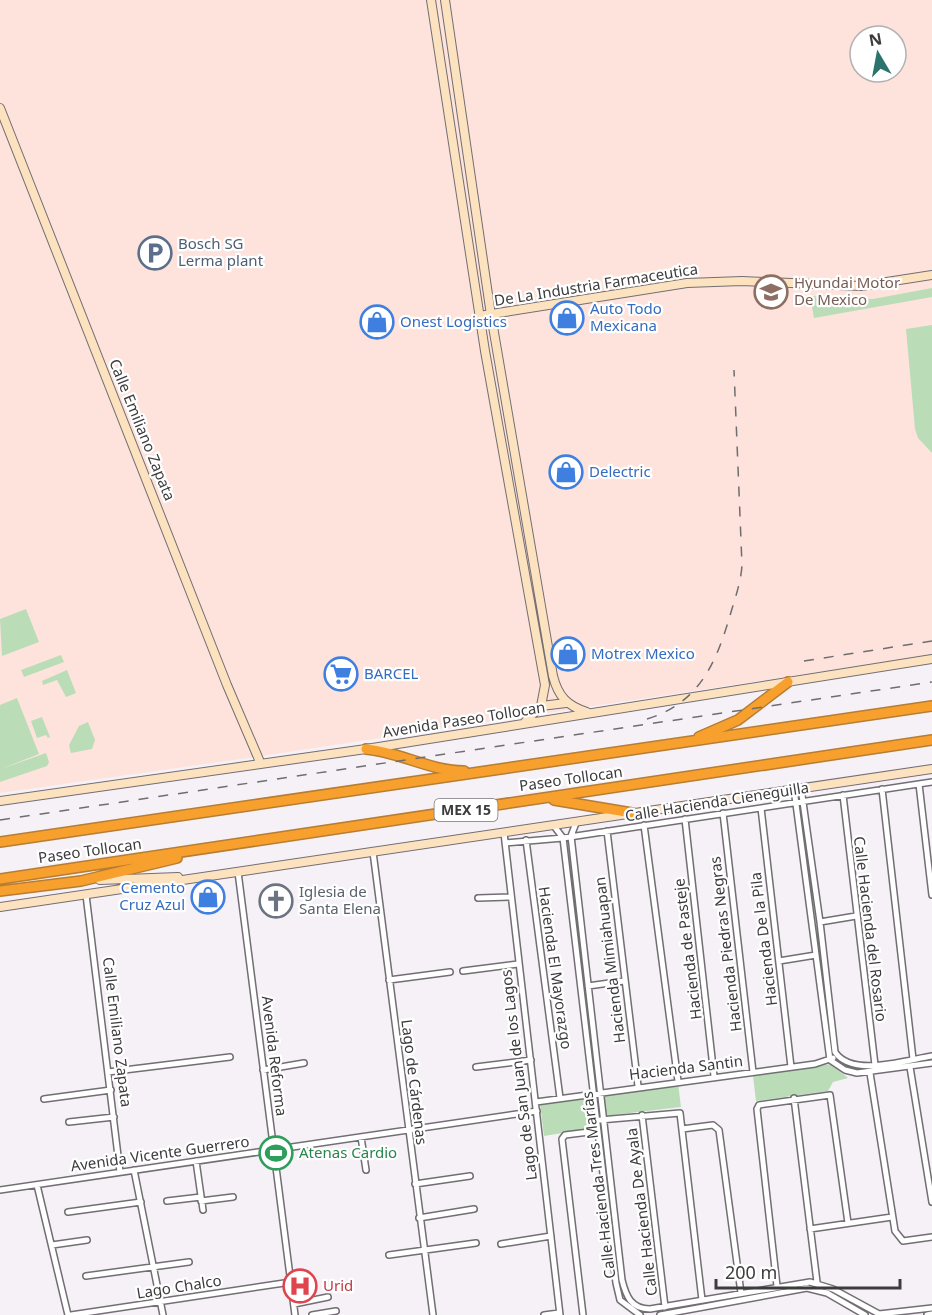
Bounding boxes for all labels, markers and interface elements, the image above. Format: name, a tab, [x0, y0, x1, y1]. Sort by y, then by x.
north arrow	[848, 24, 908, 84]
text: N	[867, 27, 884, 51]
place label: Bosch SG Lerma plant	[178, 233, 264, 270]
parking icon: Bosch SG Lerma plant	[137, 235, 173, 271]
street label: De La Industria Farmaceutica	[493, 258, 699, 310]
place label: Hyundai Motor De Mexico	[794, 272, 900, 309]
school or university icon: Hyundai Motor De Mexico	[753, 274, 789, 310]
place label: Auto Todo Mexicana	[590, 298, 662, 335]
shop icon: Auto Todo Mexicana	[549, 300, 585, 336]
shop icon: Onest Logistics	[359, 304, 395, 340]
place label: Onest Logistics	[400, 311, 507, 331]
street label: Calle Emiliano Zapata	[105, 356, 181, 503]
shop icon: Delectric	[548, 454, 584, 490]
place label: Delectric	[589, 461, 651, 481]
shop icon: Motrex Mexico	[550, 636, 586, 672]
place label: Motrex Mexico	[591, 643, 695, 663]
supermarket icon: BARCEL	[323, 656, 359, 692]
place label: BARCEL	[364, 663, 418, 683]
street label: Avenida Paseo Tollocan	[381, 696, 547, 742]
street label: Paseo Tollocan	[518, 761, 624, 795]
street label: Calle Hacienda Cieneguilla	[623, 777, 810, 825]
road number: MEX 15	[434, 799, 498, 821]
street label: Paseo Tollocan	[37, 833, 143, 867]
street label: Calle Hacienda del Rosario	[850, 835, 892, 1023]
street label: Hacienda Piedras Negras	[704, 855, 746, 1033]
street label: Hacienda De la Pila	[745, 871, 781, 1007]
street label: Hacienda Mimiahuapan	[589, 876, 629, 1044]
place label: Cemento Cruz Azul	[119, 877, 185, 914]
street label: Hacienda de Pasteje	[668, 877, 706, 1021]
shop icon: Cemento Cruz Azul	[190, 879, 226, 915]
place label: Iglesia de Santa Elena	[299, 881, 381, 918]
church icon: Iglesia de Santa Elena	[258, 883, 294, 919]
street label: Hacienda El Mayorazgo	[535, 885, 577, 1051]
street label: Calle Emiliano Zapata	[99, 956, 137, 1108]
street label: Lago de San Juan de los Lagos	[495, 969, 541, 1182]
street label: Avenida Reforma	[258, 995, 292, 1117]
street label: Lago de Cárdenas	[397, 1018, 433, 1146]
street label: Hacienda Santin	[628, 1050, 744, 1084]
street label: Calle Hacienda Tres Marías	[577, 1090, 619, 1280]
street label: Calle Hacienda De Ayala	[621, 1127, 661, 1297]
street label: Avenida Vicente Guerrero	[69, 1131, 250, 1175]
sports icon: Atenas Cardio	[258, 1135, 294, 1171]
place label: Atenas Cardio	[299, 1142, 397, 1162]
scale bar	[716, 1252, 900, 1290]
text: 200 m	[725, 1260, 777, 1284]
hospital icon: Urid	[282, 1268, 318, 1304]
street label: Lago Chalco	[135, 1269, 223, 1303]
place label: Urid	[323, 1275, 353, 1295]

